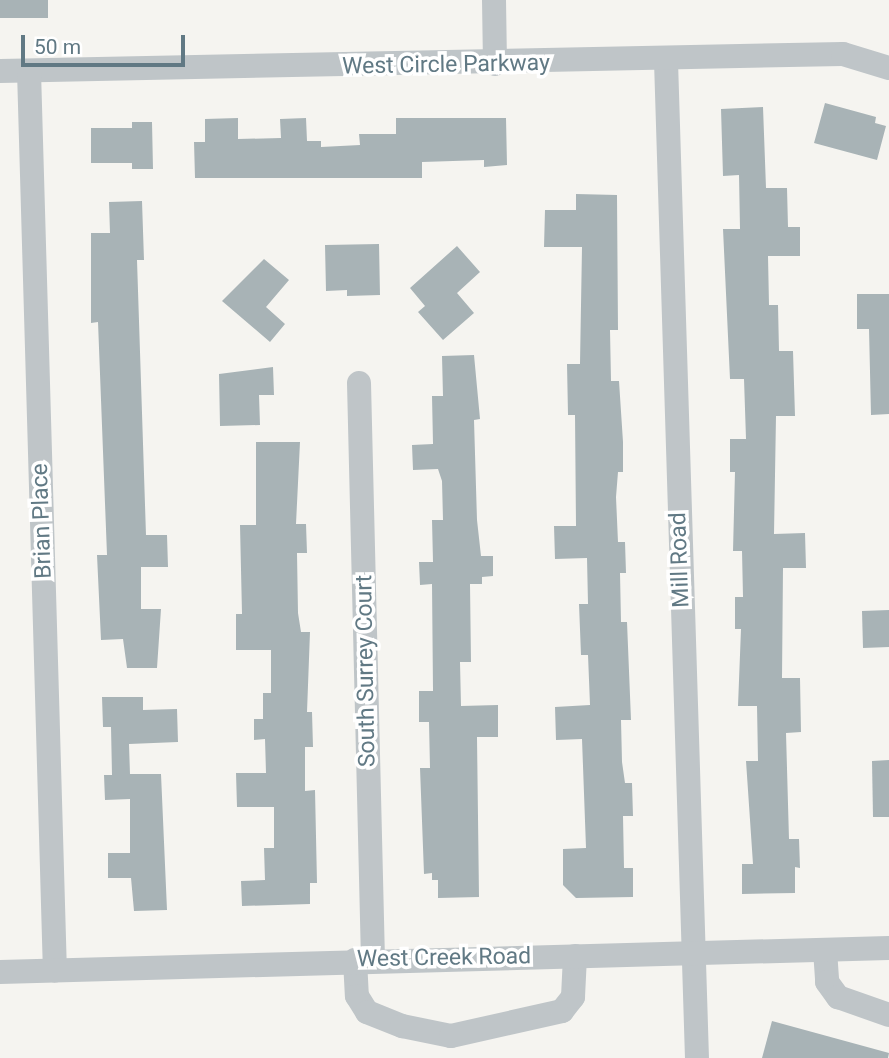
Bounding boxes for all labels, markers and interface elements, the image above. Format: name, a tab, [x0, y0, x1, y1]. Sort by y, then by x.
scale bar	[24, 21, 189, 65]
text: 50 m	[34, 35, 81, 59]
street label: West Circle Parkway	[342, 49, 550, 81]
street label: Brian Place	[26, 463, 58, 579]
street label: Mill Road	[665, 512, 695, 608]
street label: South Surrey Court	[351, 575, 381, 767]
street label: West Creek Road	[357, 943, 531, 973]

